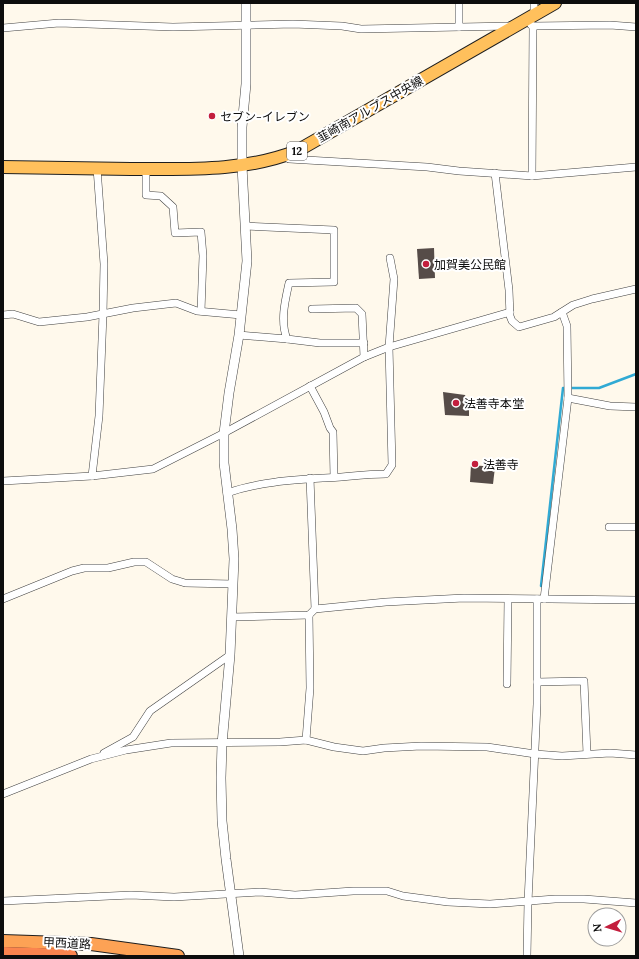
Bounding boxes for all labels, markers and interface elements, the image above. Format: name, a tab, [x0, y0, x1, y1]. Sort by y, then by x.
street label: 韮崎南アルプス中央線	[314, 73, 426, 145]
place label: セブン-イレブン	[220, 109, 310, 124]
marker: セブン-イレブン	[207, 111, 217, 121]
road number: 12	[287, 142, 307, 160]
place label: 加賀美公民館	[434, 257, 506, 272]
marker: 加賀美公民館	[421, 259, 431, 269]
place label: 法善寺本堂	[464, 396, 524, 411]
marker: 法善寺本堂	[451, 398, 461, 408]
place label: 法善寺	[483, 457, 519, 472]
marker: 法善寺	[470, 459, 480, 469]
north arrow	[587, 907, 627, 947]
text: N	[590, 923, 604, 933]
street label: 甲西道路	[43, 934, 91, 952]

